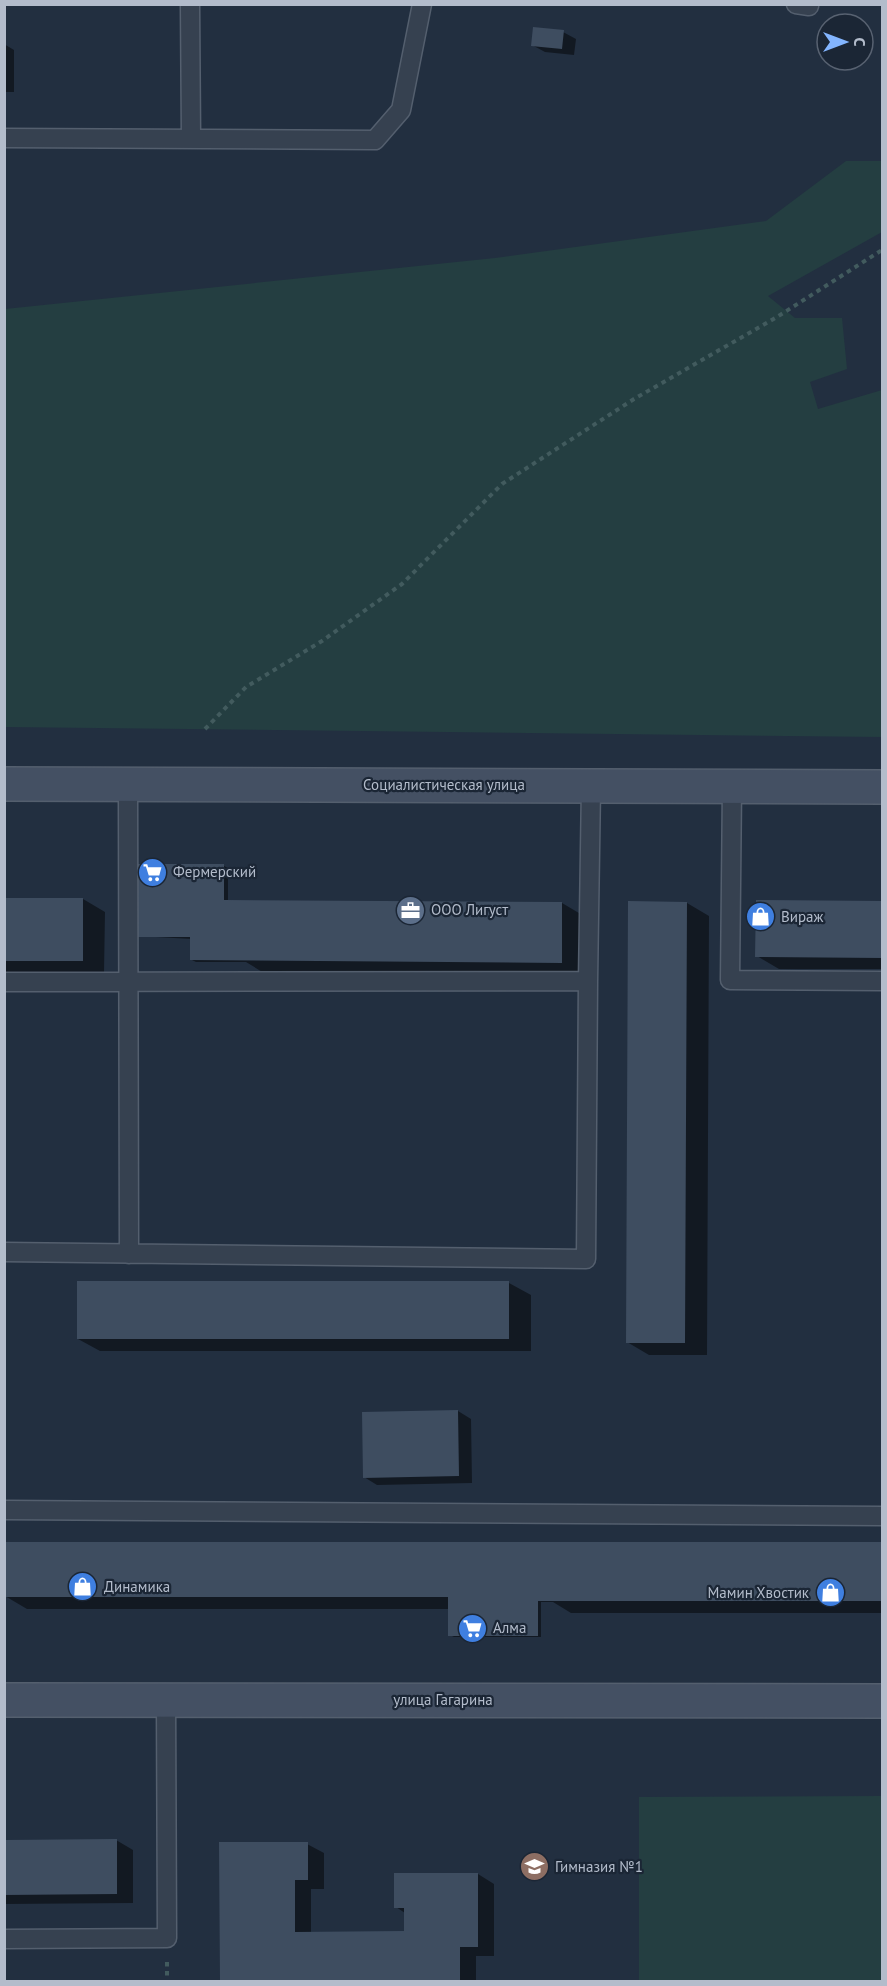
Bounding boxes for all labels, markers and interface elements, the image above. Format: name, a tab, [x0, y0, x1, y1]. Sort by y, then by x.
north arrow	[815, 12, 875, 72]
text: С	[850, 38, 870, 47]
street label: Социалистическая улица	[363, 775, 525, 794]
supermarket icon: Фермерский	[136, 856, 168, 888]
place label: Фермерский	[173, 862, 256, 881]
office icon: ООО Лигуст	[394, 894, 426, 926]
place label: ООО Лигуст	[431, 900, 508, 919]
shop icon: Вираж	[744, 901, 776, 933]
place label: Вираж	[781, 907, 824, 926]
shop icon: Динамика	[67, 1571, 99, 1603]
place label: Динамика	[104, 1577, 170, 1596]
shop icon: Мамин Хвостик	[814, 1577, 846, 1609]
place label: Мамин Хвостик	[707, 1583, 810, 1602]
supermarket icon: Алма	[456, 1612, 488, 1644]
place label: Алма	[493, 1618, 526, 1637]
street label: улица Гагарина	[393, 1690, 493, 1709]
school or university icon: Гимназия №1	[518, 1851, 550, 1883]
place label: Гимназия №1	[555, 1857, 643, 1876]

